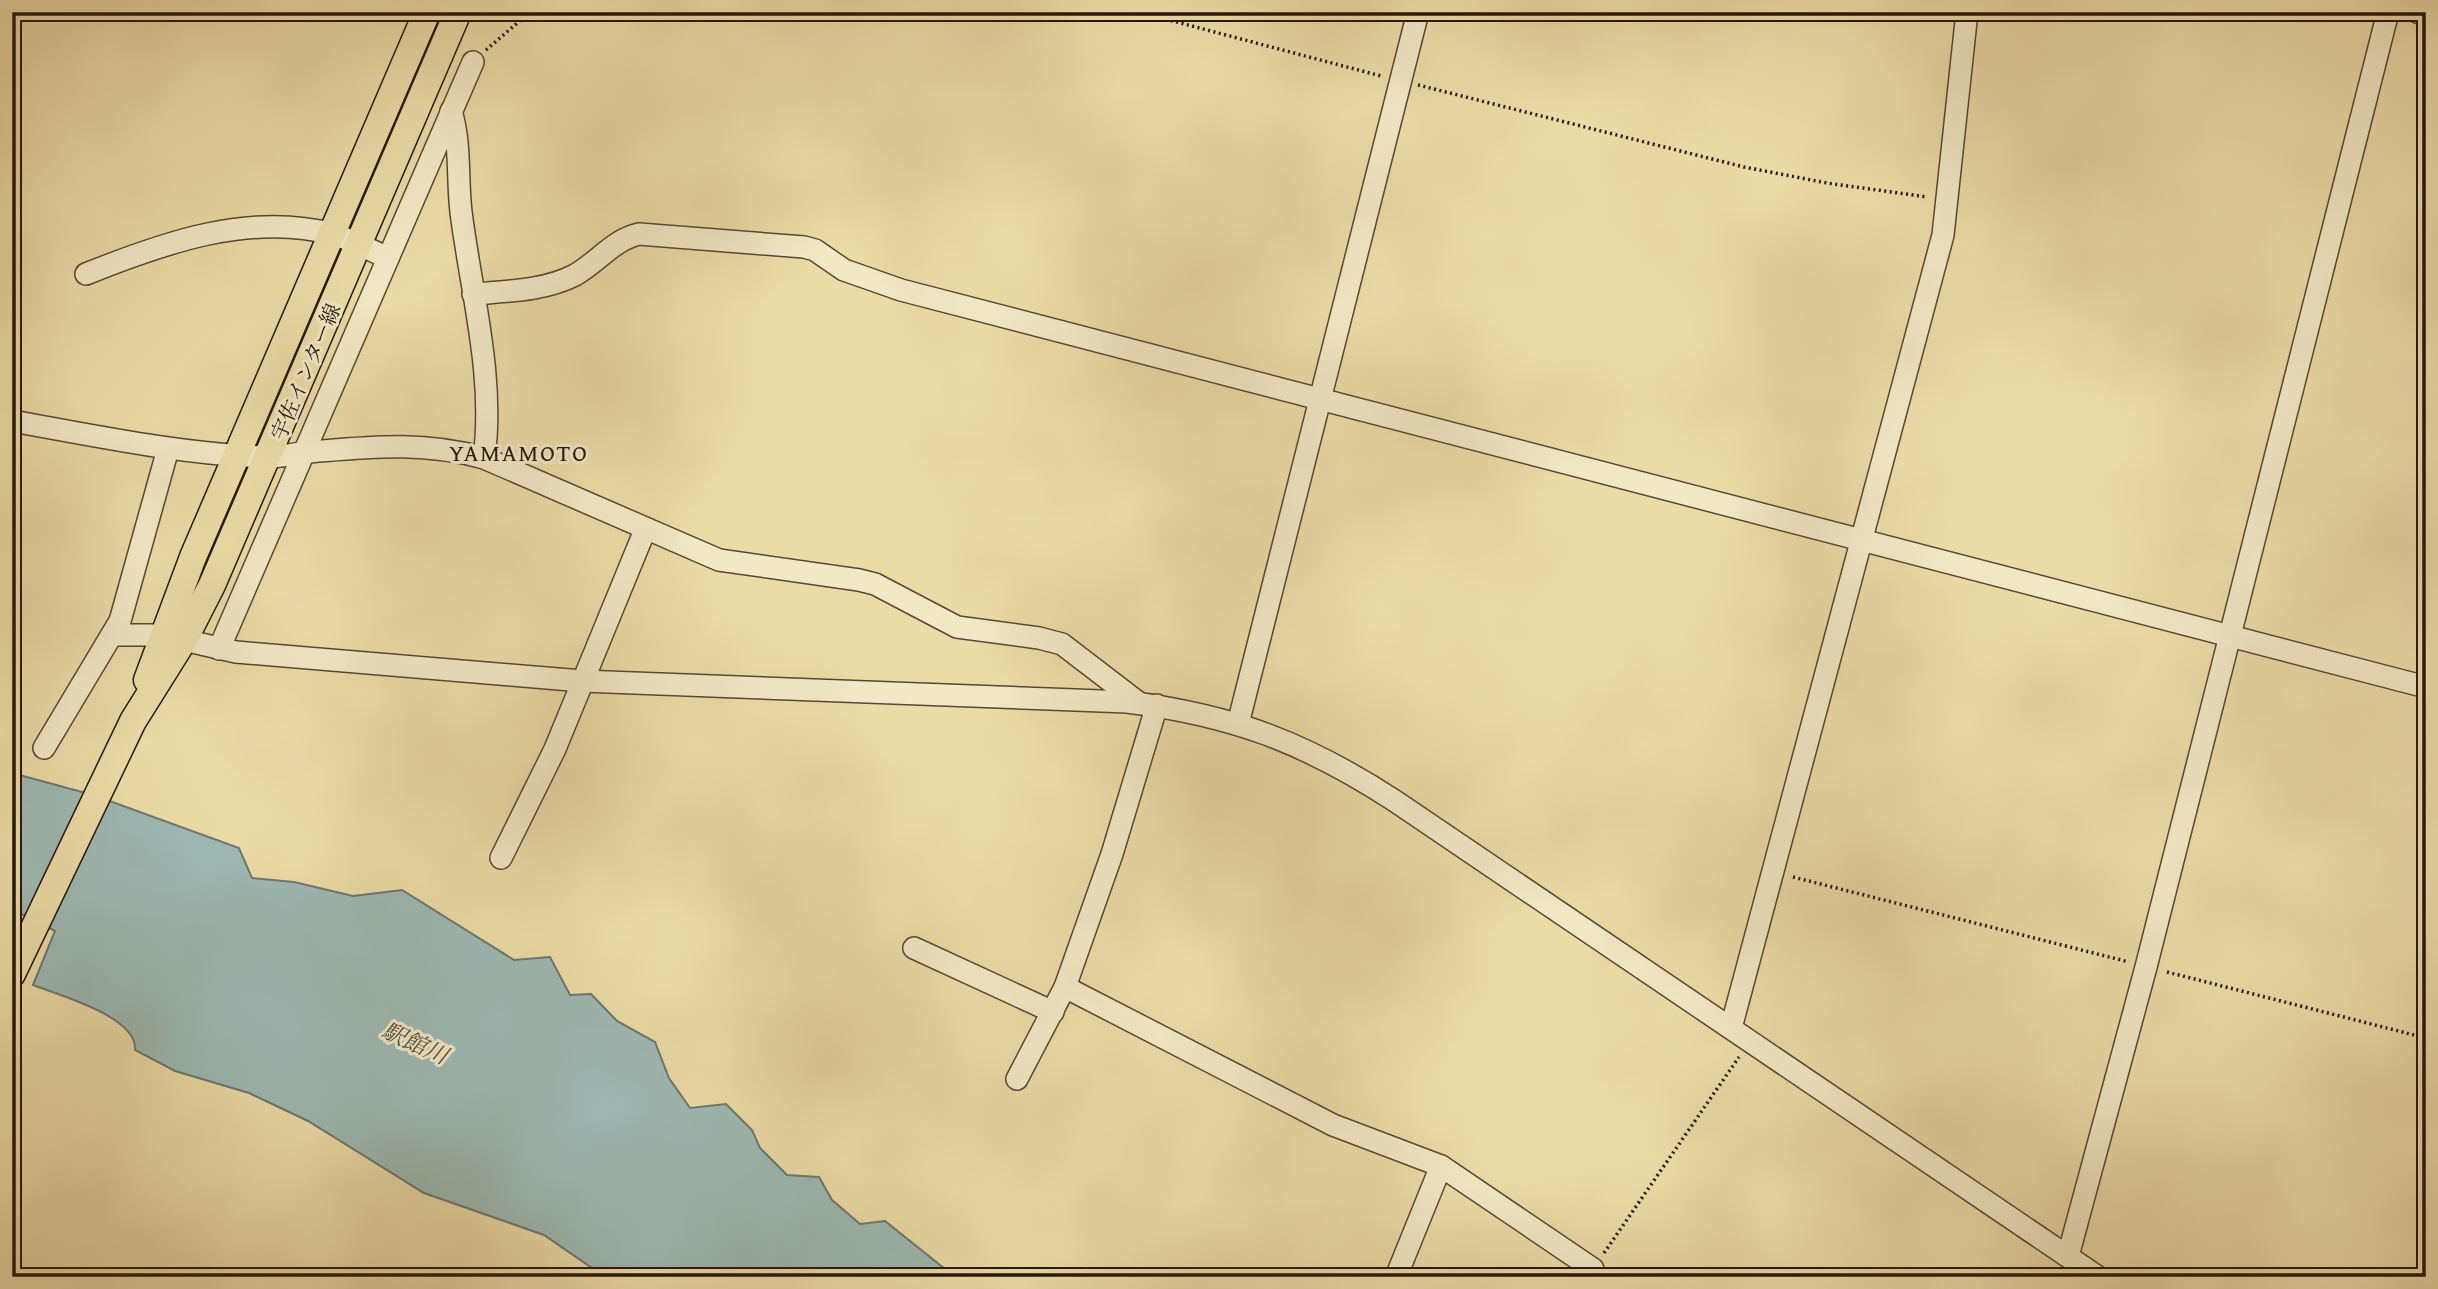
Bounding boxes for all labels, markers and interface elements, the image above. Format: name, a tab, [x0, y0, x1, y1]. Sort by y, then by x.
street label: 宇佐インター線	[263, 298, 348, 445]
district label: YAMAMOTO	[449, 435, 589, 470]
water label: 駅館川	[377, 1013, 456, 1073]

